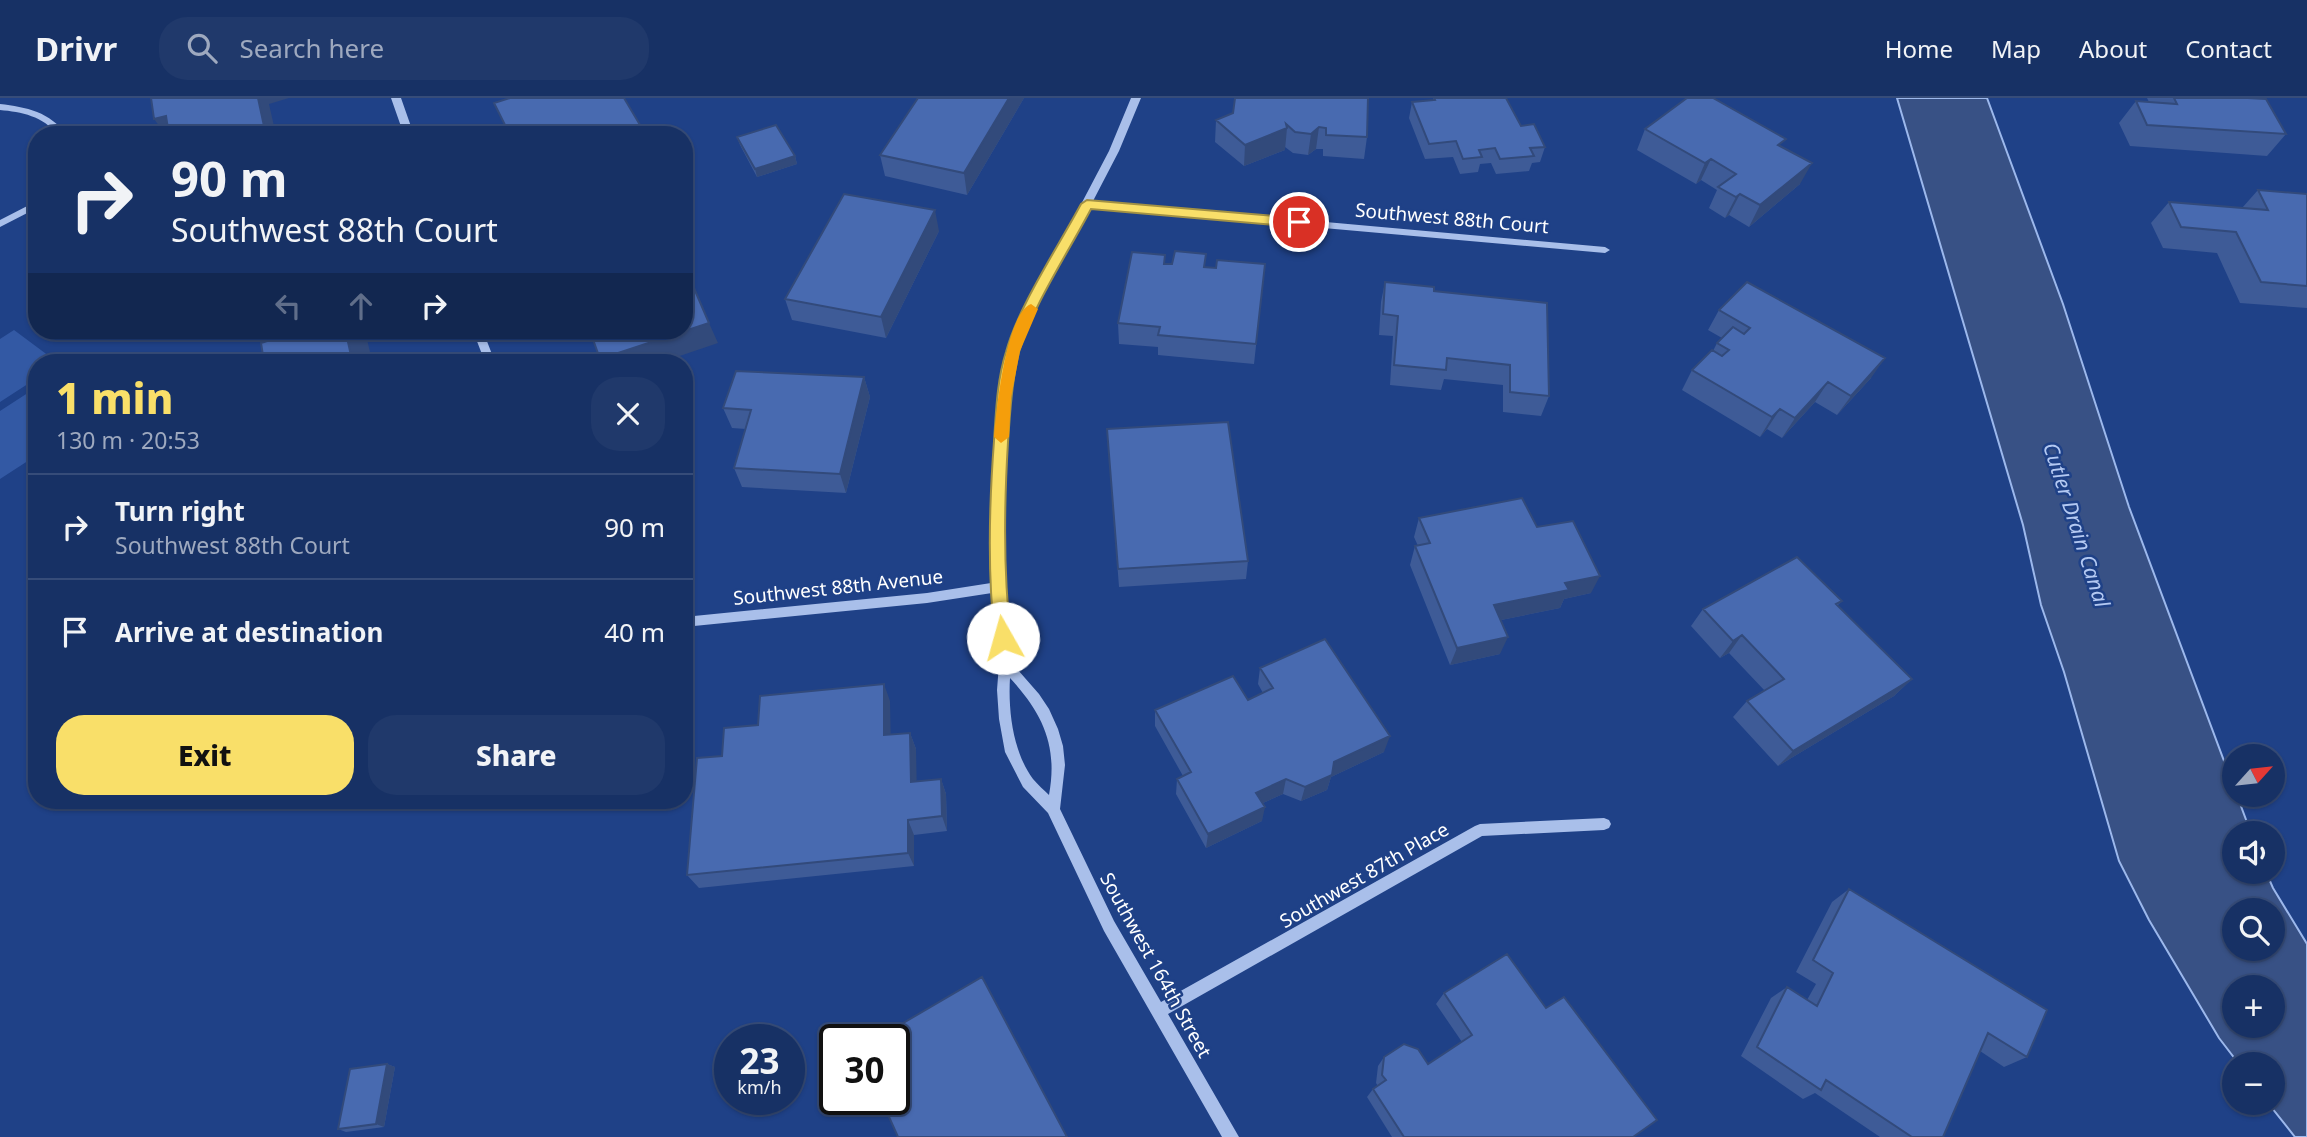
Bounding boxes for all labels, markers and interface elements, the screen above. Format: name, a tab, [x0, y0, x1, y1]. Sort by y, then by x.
search box	[159, 17, 649, 80]
text: Drivr	[35, 26, 117, 71]
icon: search	[183, 29, 221, 67]
text: Search here	[239, 30, 384, 66]
text: Home	[1885, 32, 1953, 65]
text: Map	[1991, 32, 2041, 65]
text: About	[2079, 32, 2147, 65]
text: Contact	[2185, 32, 2272, 65]
text: 90 m	[171, 145, 288, 211]
icon: right	[56, 154, 147, 245]
pin	[1269, 192, 1329, 252]
street label: Southwest 88th Court	[1354, 197, 1550, 239]
icon: arrive	[1280, 203, 1318, 241]
text: Southwest 88th Court	[171, 208, 498, 251]
icon: left	[269, 287, 307, 325]
icon: ahead	[342, 287, 380, 325]
icon: right	[415, 287, 453, 325]
text: 1 min	[56, 369, 173, 426]
button: close	[591, 377, 665, 451]
text: 130 m · 20:53	[56, 424, 200, 456]
water label: Cutler Drain Canal	[2037, 439, 2117, 611]
text: Turn right	[115, 493, 245, 529]
icon: right	[56, 508, 94, 546]
text: 90 m	[604, 509, 665, 545]
text: Southwest 88th Court	[115, 529, 350, 561]
street label: Southwest 88th Avenue	[732, 563, 944, 611]
position arrow	[966, 601, 1040, 675]
icon: arrive	[56, 613, 94, 651]
text: Arrive at destination	[115, 614, 384, 650]
text: 40 m	[604, 614, 665, 650]
button: Exit	[56, 715, 354, 795]
button: Share	[368, 715, 665, 795]
north arrow	[2222, 744, 2286, 807]
map controls	[2222, 744, 2285, 1115]
street label: Southwest 87th Place	[1275, 816, 1453, 934]
button: sound	[2222, 821, 2285, 884]
street label: Southwest 164th Street	[1094, 868, 1218, 1062]
button: search	[2222, 898, 2285, 961]
button: +	[2222, 975, 2285, 1038]
speed limit sign: 30	[819, 1024, 910, 1115]
text: 23	[739, 1037, 780, 1084]
button: −	[2222, 1052, 2285, 1115]
text: km/h	[737, 1075, 782, 1099]

